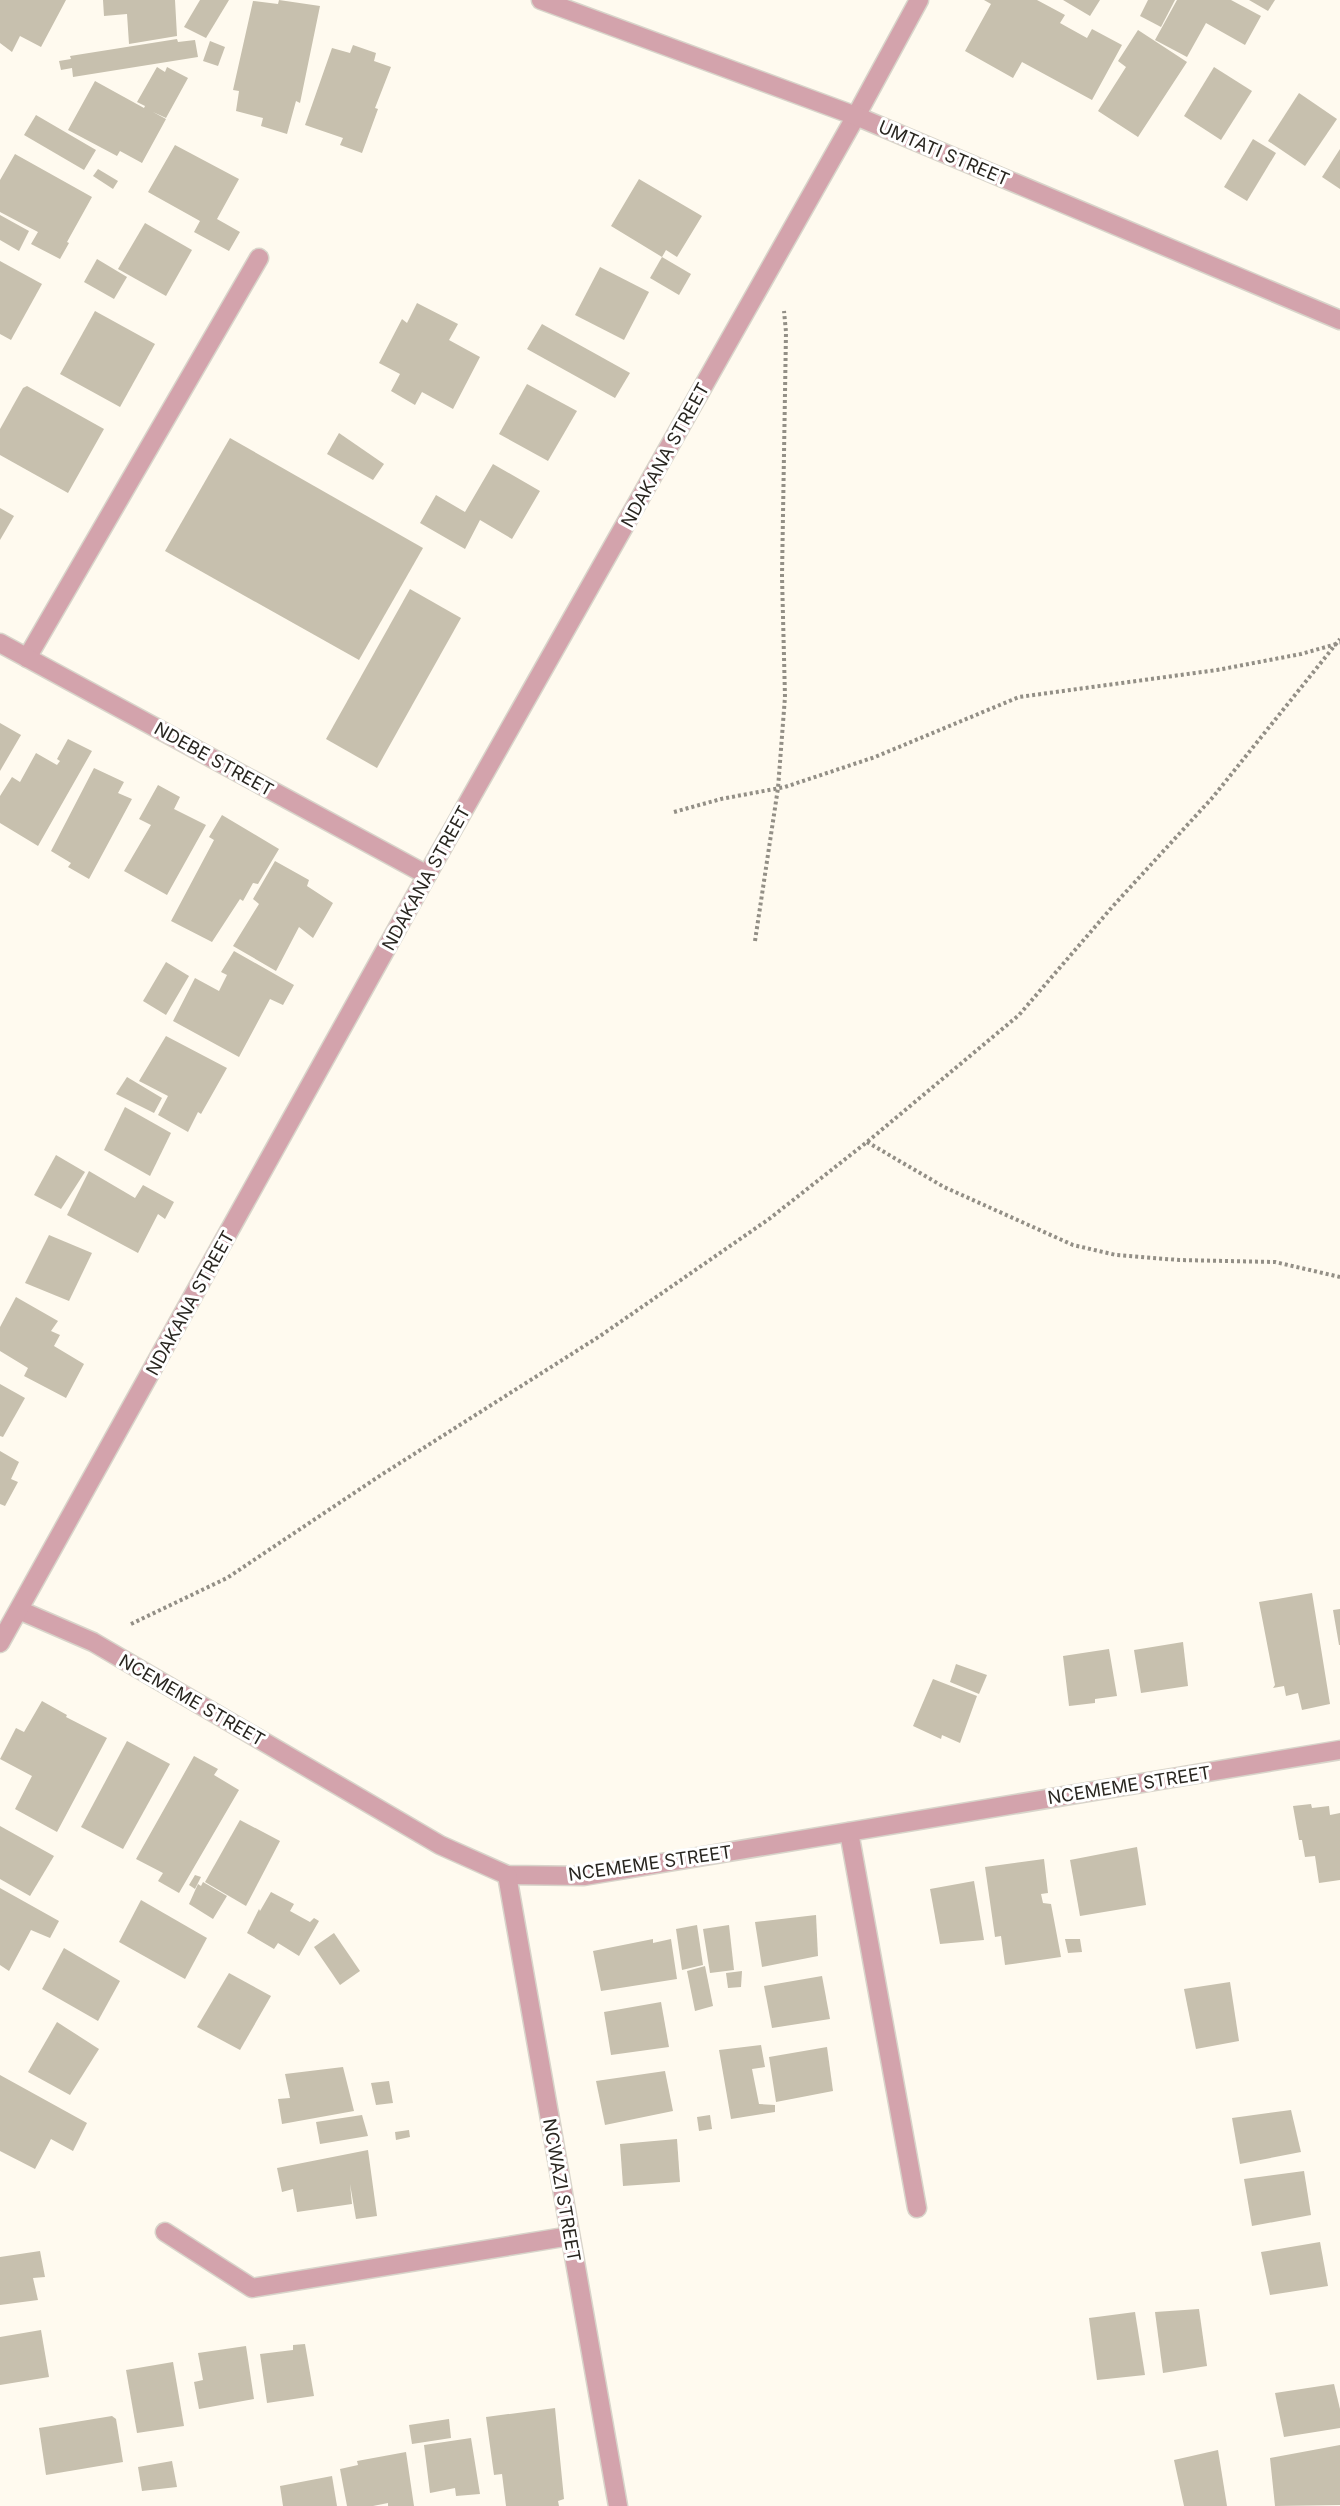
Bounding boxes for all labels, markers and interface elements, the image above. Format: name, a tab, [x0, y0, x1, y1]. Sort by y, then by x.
street label: UMTATI STREET	[875, 116, 1013, 190]
street label: NDAKANA STREET	[617, 379, 713, 531]
street label: NDEBE STREET	[151, 718, 277, 800]
street label: NDAKANA STREET	[378, 802, 474, 954]
street label: NDAKANA STREET	[142, 1227, 238, 1379]
street label: NCEMEME STREET	[115, 1650, 269, 1750]
street label: NCEMEME STREET	[1046, 1762, 1212, 1808]
street label: NCEMEME STREET	[567, 1841, 733, 1885]
street label: NCWAZI STREET	[539, 2117, 585, 2263]

